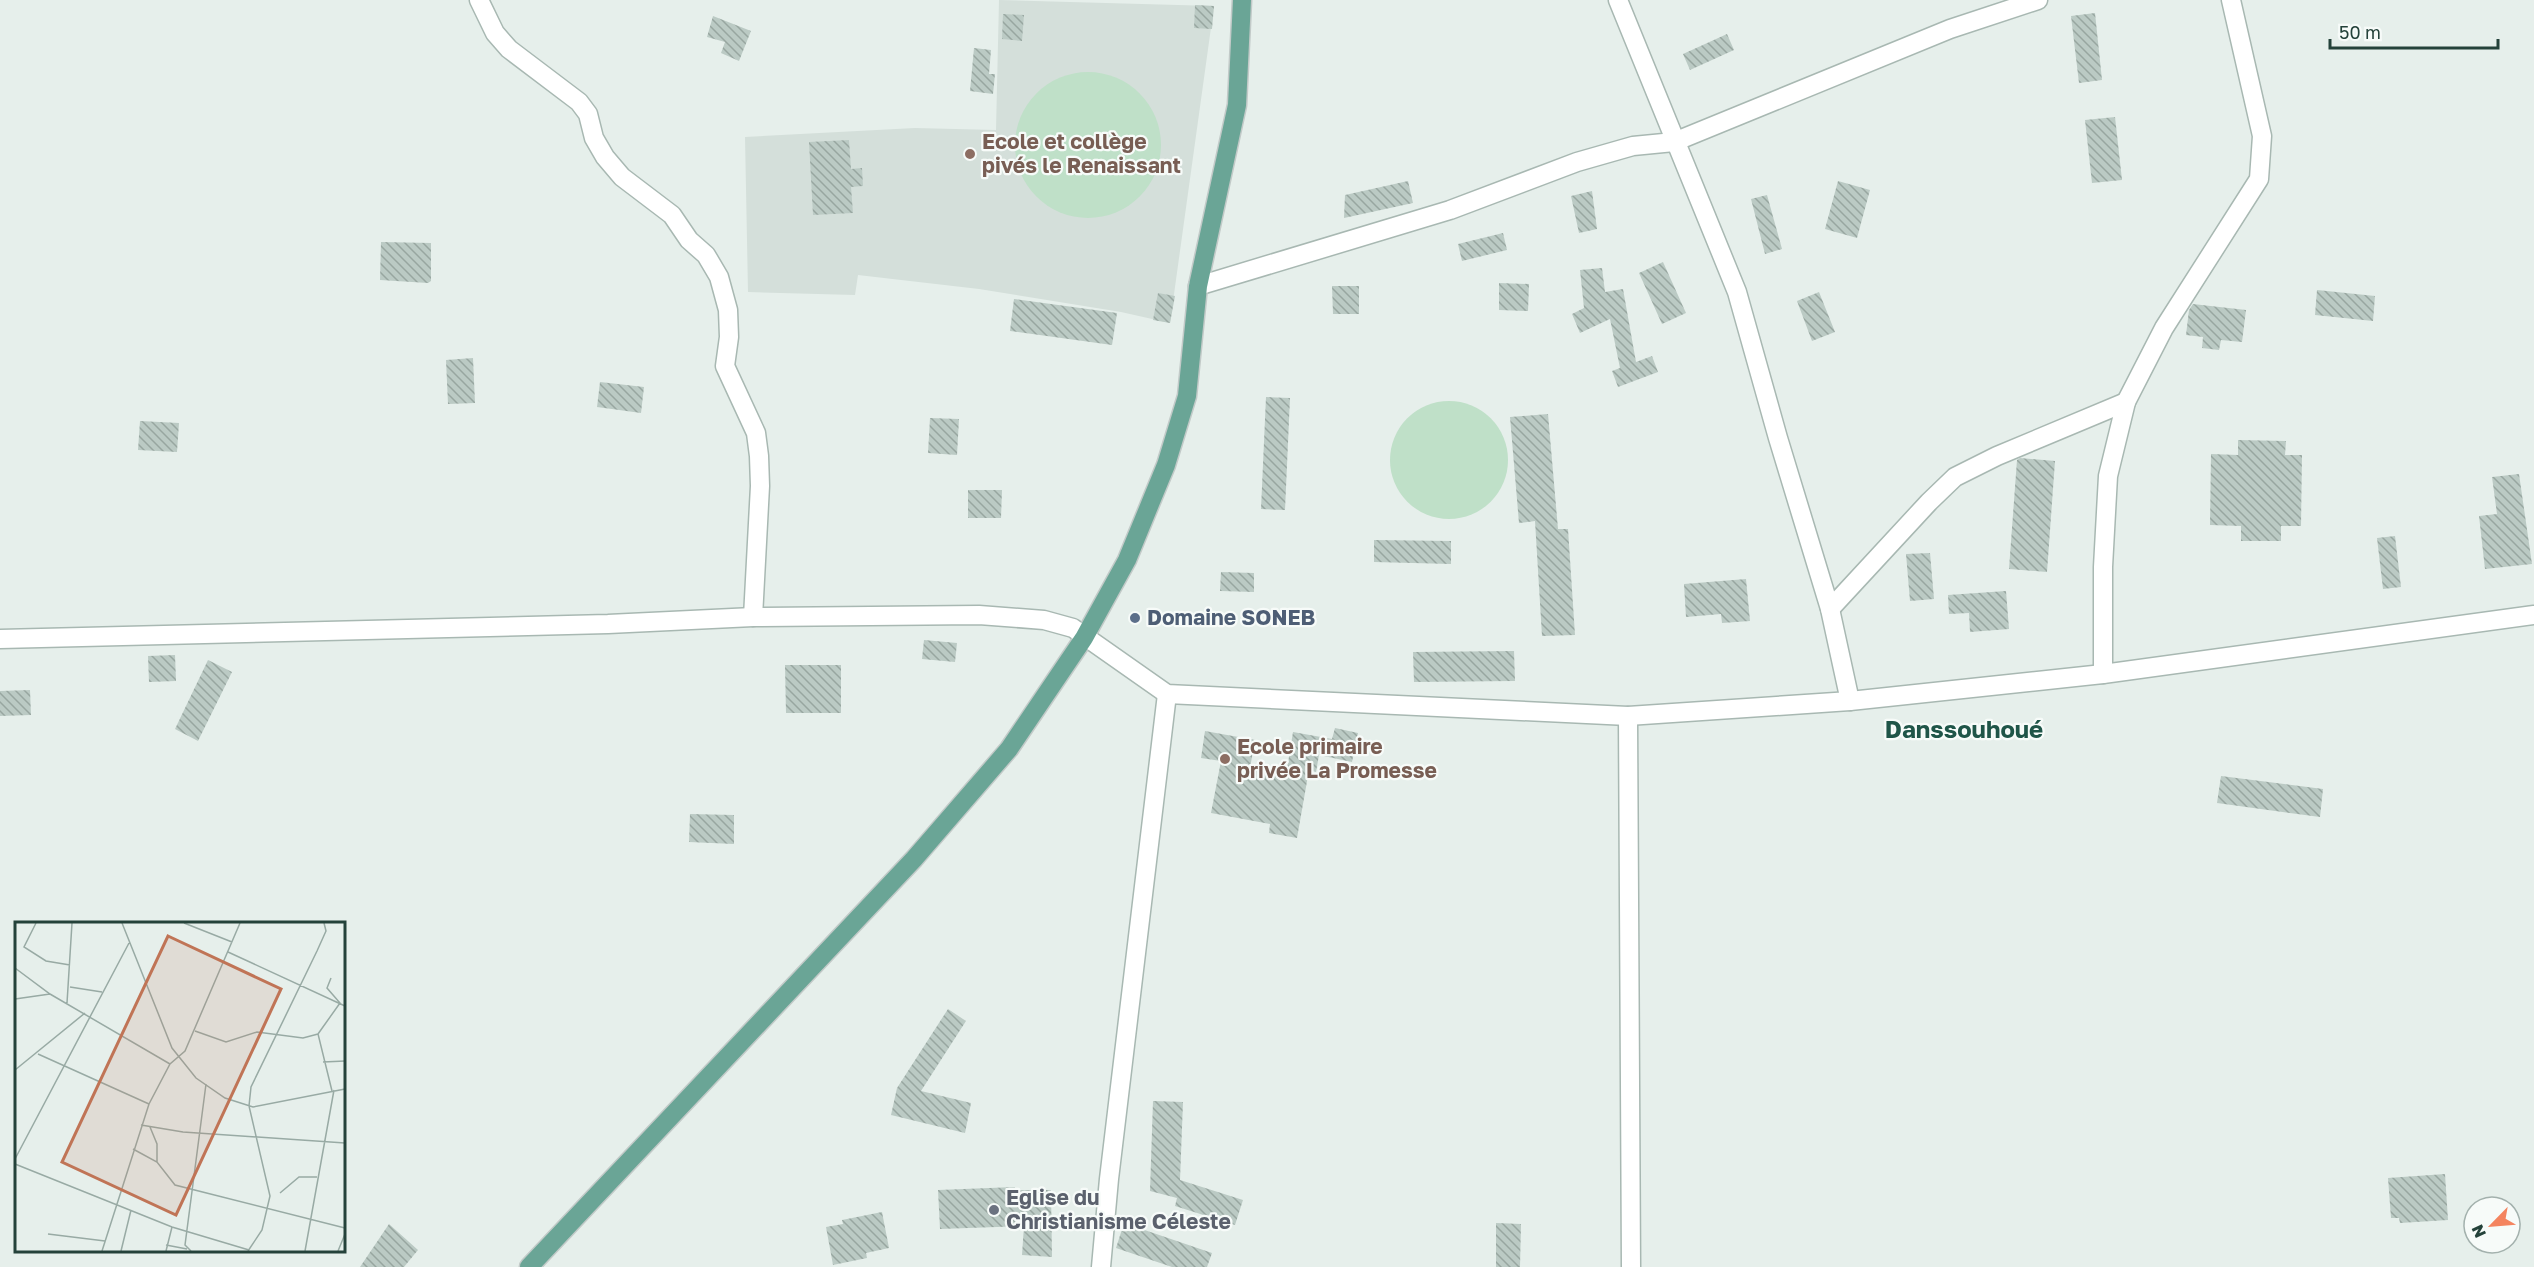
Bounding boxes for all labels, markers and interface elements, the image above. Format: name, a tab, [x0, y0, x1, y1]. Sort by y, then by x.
scale bar	[2330, 12, 2498, 50]
text: 50 m	[2339, 21, 2381, 43]
place label: Ecole et collège pivés le Renaissant	[982, 128, 1181, 178]
marker: Ecole et collège pivés le Renaissant	[963, 147, 977, 161]
place label: Domaine SONEB	[1147, 604, 1316, 630]
marker: Domaine SONEB	[1128, 611, 1142, 625]
district label: Danssouhoué	[1885, 714, 2043, 743]
place label: Ecole primaire privée La Promesse	[1237, 733, 1437, 783]
marker: Ecole primaire privée La Promesse	[1218, 752, 1232, 766]
inset map	[15, 922, 345, 1252]
place label: Eglise du Christianisme Céleste	[1006, 1184, 1231, 1234]
north arrow	[2462, 1195, 2522, 1255]
marker: Eglise du Christianisme Céleste	[987, 1203, 1001, 1217]
text: N	[2467, 1222, 2490, 1241]

